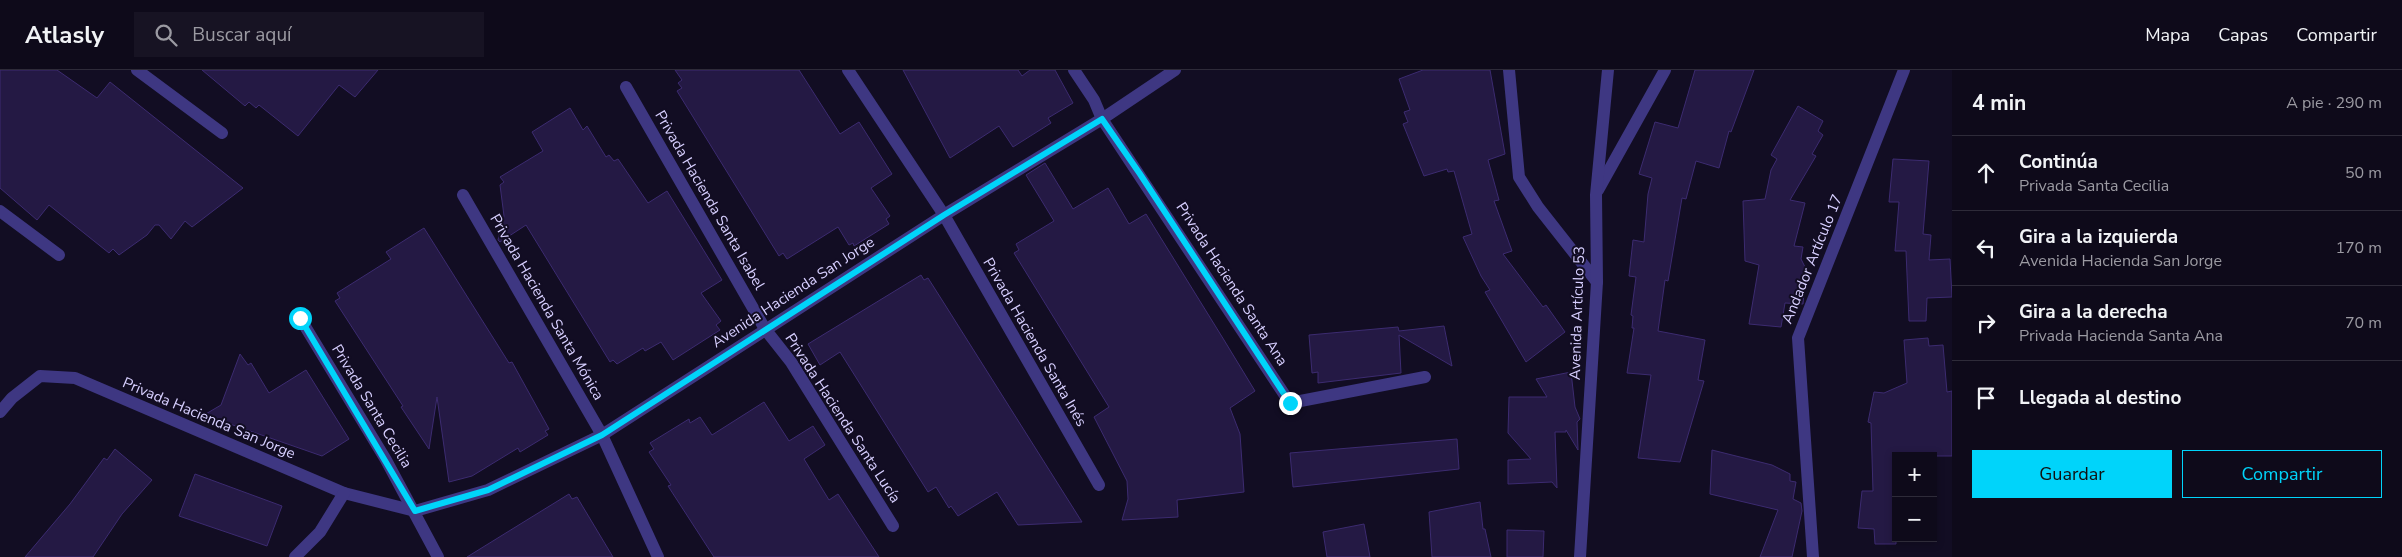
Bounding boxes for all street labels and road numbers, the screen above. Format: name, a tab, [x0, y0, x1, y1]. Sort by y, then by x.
street label: Privada Hacienda Santa Isabel	[650, 107, 770, 294]
street label: Andador Artículo 17	[1777, 191, 1847, 327]
street label: Privada Hacienda Santa Ana	[1172, 198, 1292, 370]
street label: Privada Hacienda Santa Mónica	[485, 210, 609, 404]
street label: Avenida Hacienda San Jorge	[708, 232, 878, 352]
street label: Avenida Artículo 53	[1565, 246, 1589, 380]
street label: Privada Hacienda Santa Inés	[978, 254, 1092, 430]
street label: Privada Hacienda Santa Lucía	[781, 329, 905, 507]
street label: Privada Santa Cecilia	[327, 340, 417, 472]
street label: Privada Hacienda San Jorge	[120, 372, 298, 464]

